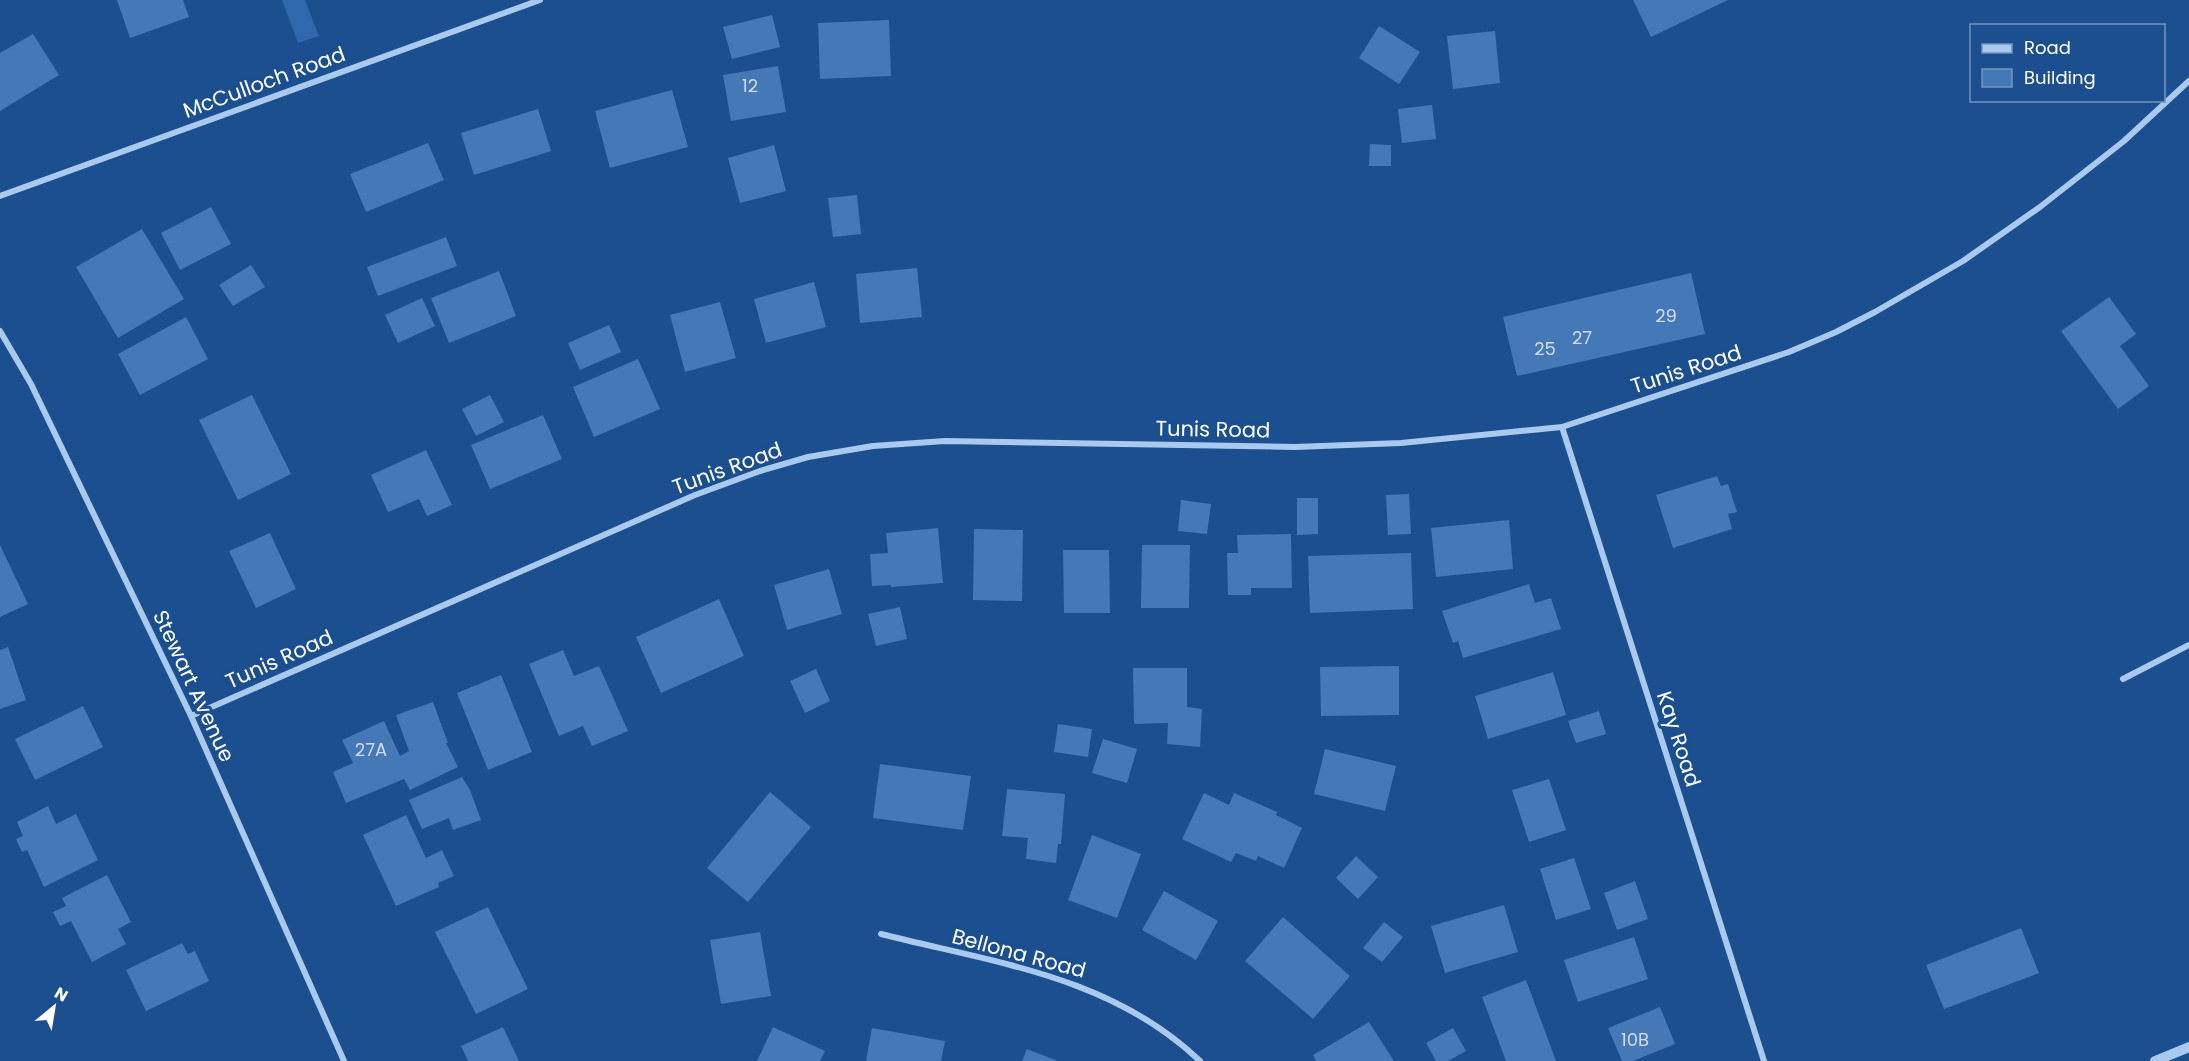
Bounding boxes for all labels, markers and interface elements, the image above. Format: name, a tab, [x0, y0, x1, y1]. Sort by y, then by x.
legend	[1970, 24, 2165, 102]
text: Road	[2024, 35, 2071, 60]
street label: McCulloch Road	[179, 39, 349, 125]
text: Building	[2024, 65, 2096, 90]
house number: 12	[742, 73, 758, 98]
house number: 29	[1655, 303, 1677, 328]
house number: 27	[1572, 325, 1592, 350]
house number: 25	[1534, 336, 1556, 361]
street label: Tunis Road	[1627, 338, 1745, 400]
street label: Tunis Road	[1155, 414, 1271, 444]
street label: Tunis Road	[668, 435, 786, 501]
street label: Stewart Avenue	[146, 605, 242, 767]
street label: Tunis Road	[221, 622, 337, 696]
street label: Kay Road	[1650, 688, 1708, 790]
house number: 27A	[355, 737, 387, 762]
street label: Bellona Road	[949, 921, 1089, 985]
north arrow	[24, 977, 84, 1037]
text: N	[50, 981, 72, 1007]
house number: 10B	[1621, 1027, 1649, 1052]

